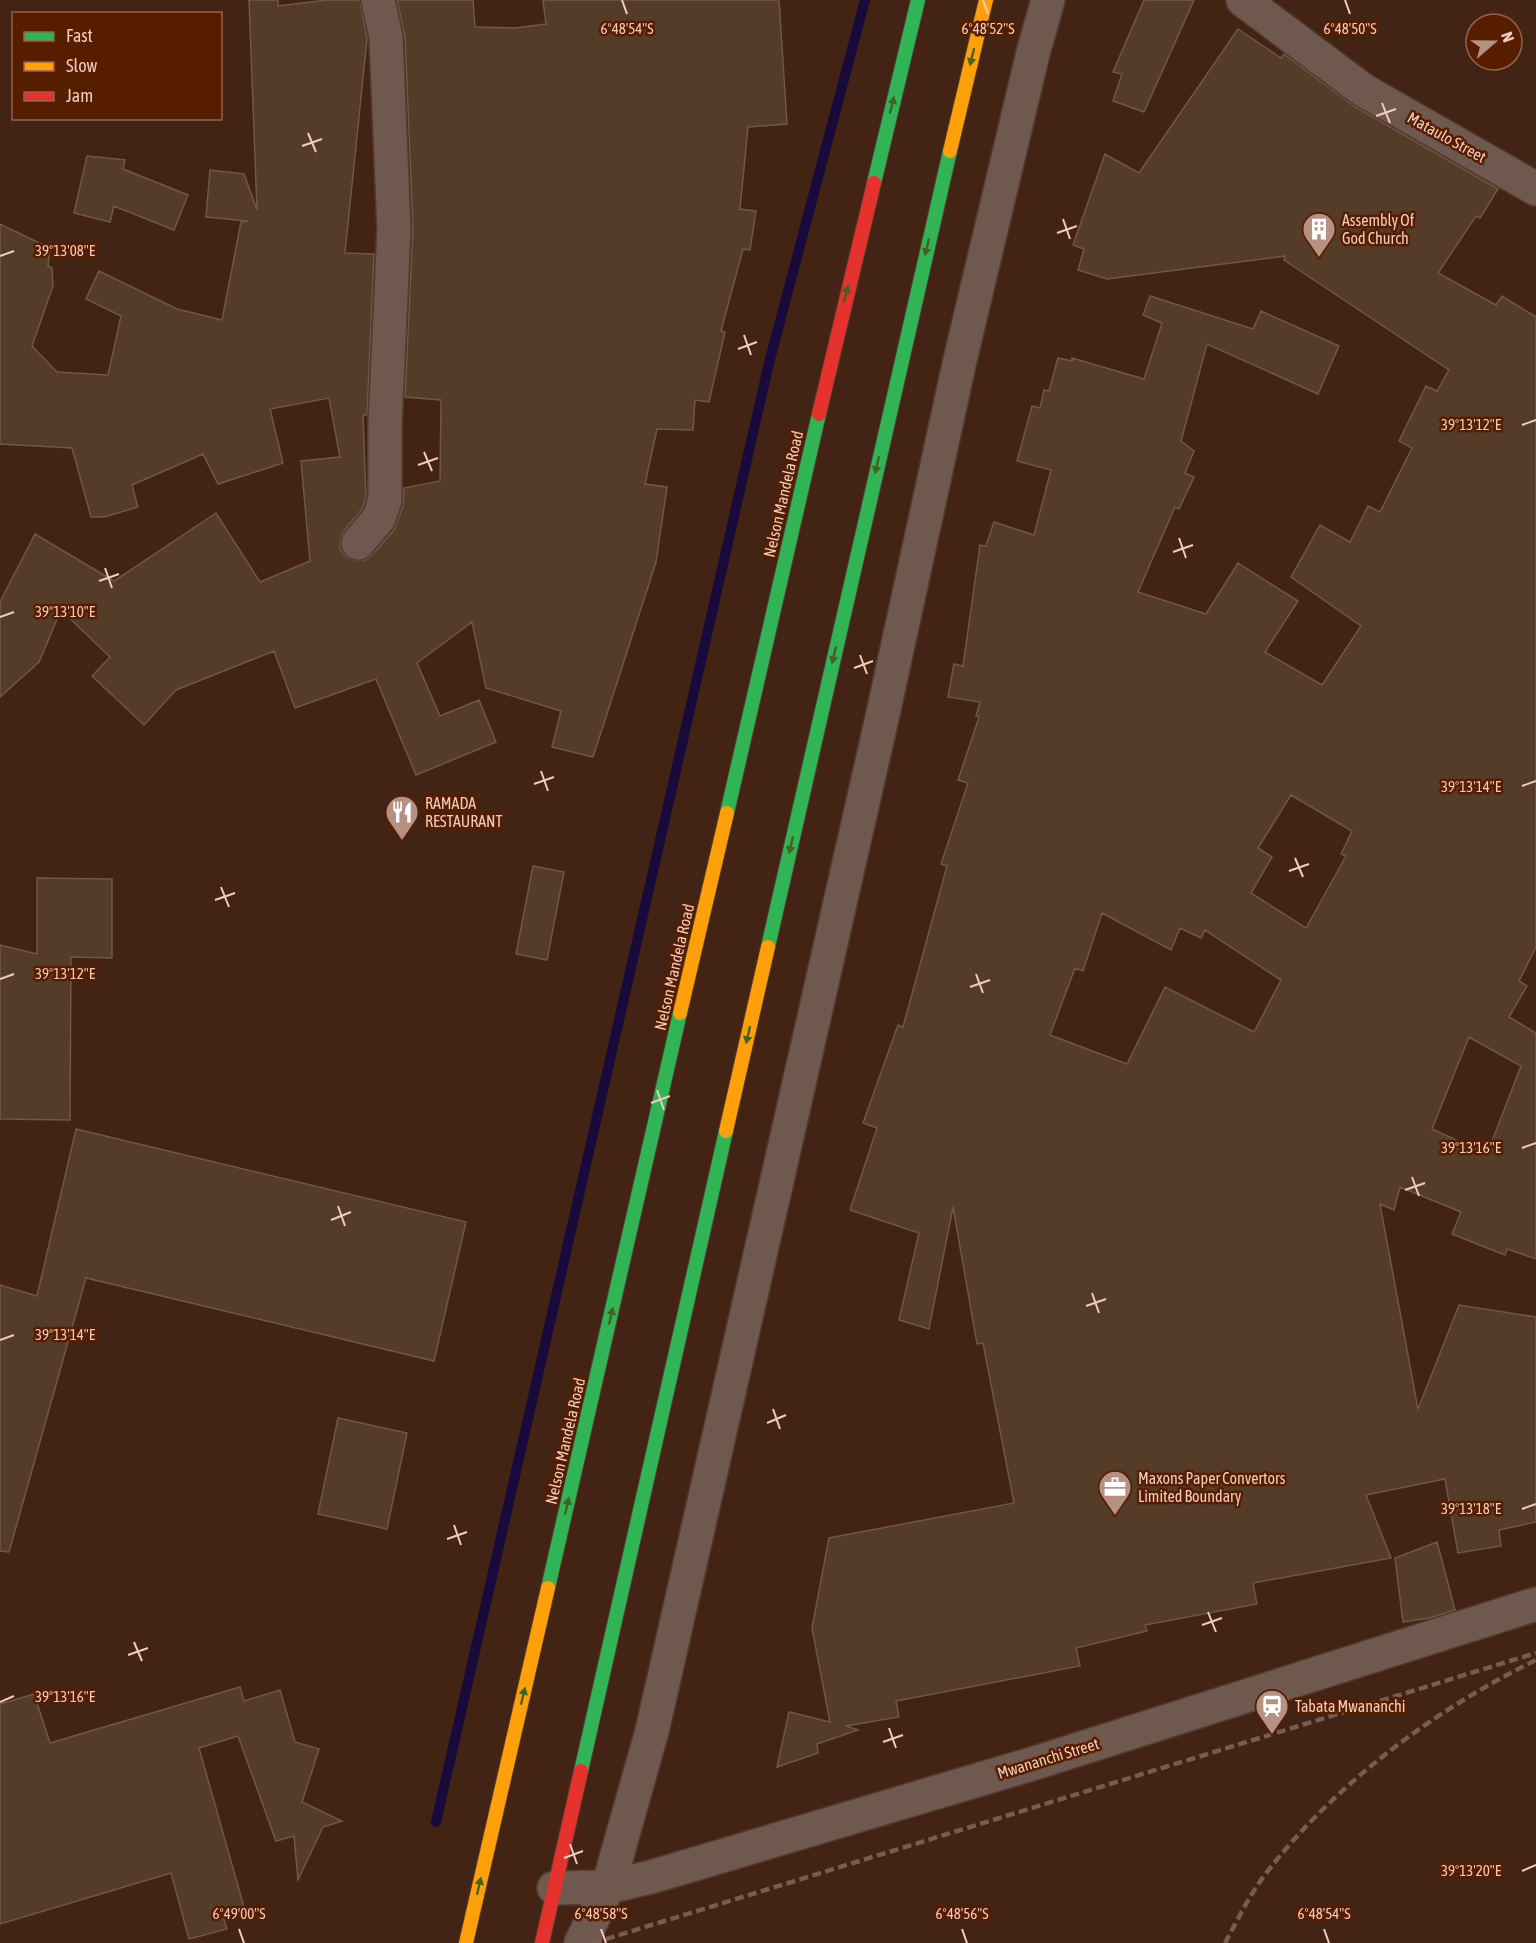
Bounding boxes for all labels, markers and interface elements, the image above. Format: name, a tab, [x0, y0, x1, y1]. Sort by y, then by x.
legend	[12, 12, 222, 120]
north arrow	[1464, 12, 1524, 72]
text: 6°48'54"S	[600, 20, 654, 37]
text: 6°48'52"S	[961, 20, 1015, 37]
text: 6°48'50"S	[1323, 20, 1377, 37]
text: Fast	[66, 25, 93, 46]
text: N	[1498, 29, 1518, 44]
one-way arrow	[966, 48, 976, 66]
text: Slow	[66, 55, 97, 76]
text: Jam	[66, 85, 93, 106]
one-way arrow	[888, 95, 897, 114]
street label: Mataulo Street	[1405, 108, 1490, 166]
building icon: Assembly Of God Church	[1301, 211, 1337, 258]
place label: Assembly Of God Church	[1342, 211, 1415, 247]
one-way arrow	[922, 237, 932, 256]
text: 39°13'08"E	[35, 242, 96, 259]
one-way arrow	[842, 285, 852, 303]
text: 39°13'12"E	[1441, 416, 1502, 433]
street label: Nelson Mandela Road	[760, 429, 806, 559]
one-way arrow	[872, 455, 882, 474]
text: 39°13'10"E	[35, 603, 96, 620]
one-way arrow	[829, 645, 839, 664]
text: 39°13'14"E	[1441, 778, 1502, 795]
restaurant icon: RAMADA RESTAURANT	[384, 794, 420, 841]
place label: RAMADA RESTAURANT	[425, 794, 503, 830]
one-way arrow	[786, 836, 795, 855]
street label: Nelson Mandela Road	[651, 902, 697, 1032]
text: 39°13'12"E	[35, 965, 96, 982]
one-way arrow	[743, 1026, 752, 1045]
text: 39°13'16"E	[1441, 1139, 1502, 1156]
one-way arrow	[606, 1307, 616, 1325]
text: 39°13'14"E	[35, 1326, 96, 1343]
street label: Nelson Mandela Road	[542, 1376, 588, 1506]
office icon: Maxons Paper Convertors Limited Boundary	[1097, 1469, 1133, 1516]
place label: Maxons Paper Convertors Limited Boundary	[1138, 1469, 1286, 1506]
one-way arrow	[562, 1497, 572, 1515]
text: 39°13'18"E	[1441, 1500, 1502, 1517]
one-way arrow	[519, 1686, 528, 1705]
text: 39°13'16"E	[35, 1688, 96, 1705]
station icon: Tabata Mwananchi	[1254, 1688, 1290, 1735]
place label: Tabata Mwananchi	[1295, 1697, 1405, 1715]
street label: Mwananchi Street	[995, 1734, 1101, 1782]
text: 39°13'20"E	[1441, 1862, 1502, 1879]
one-way arrow	[475, 1877, 485, 1895]
text: 6°49'00"S	[212, 1905, 266, 1922]
text: 6°48'58"S	[574, 1905, 628, 1922]
text: 6°48'56"S	[935, 1905, 989, 1922]
text: 6°48'54"S	[1297, 1905, 1351, 1922]

